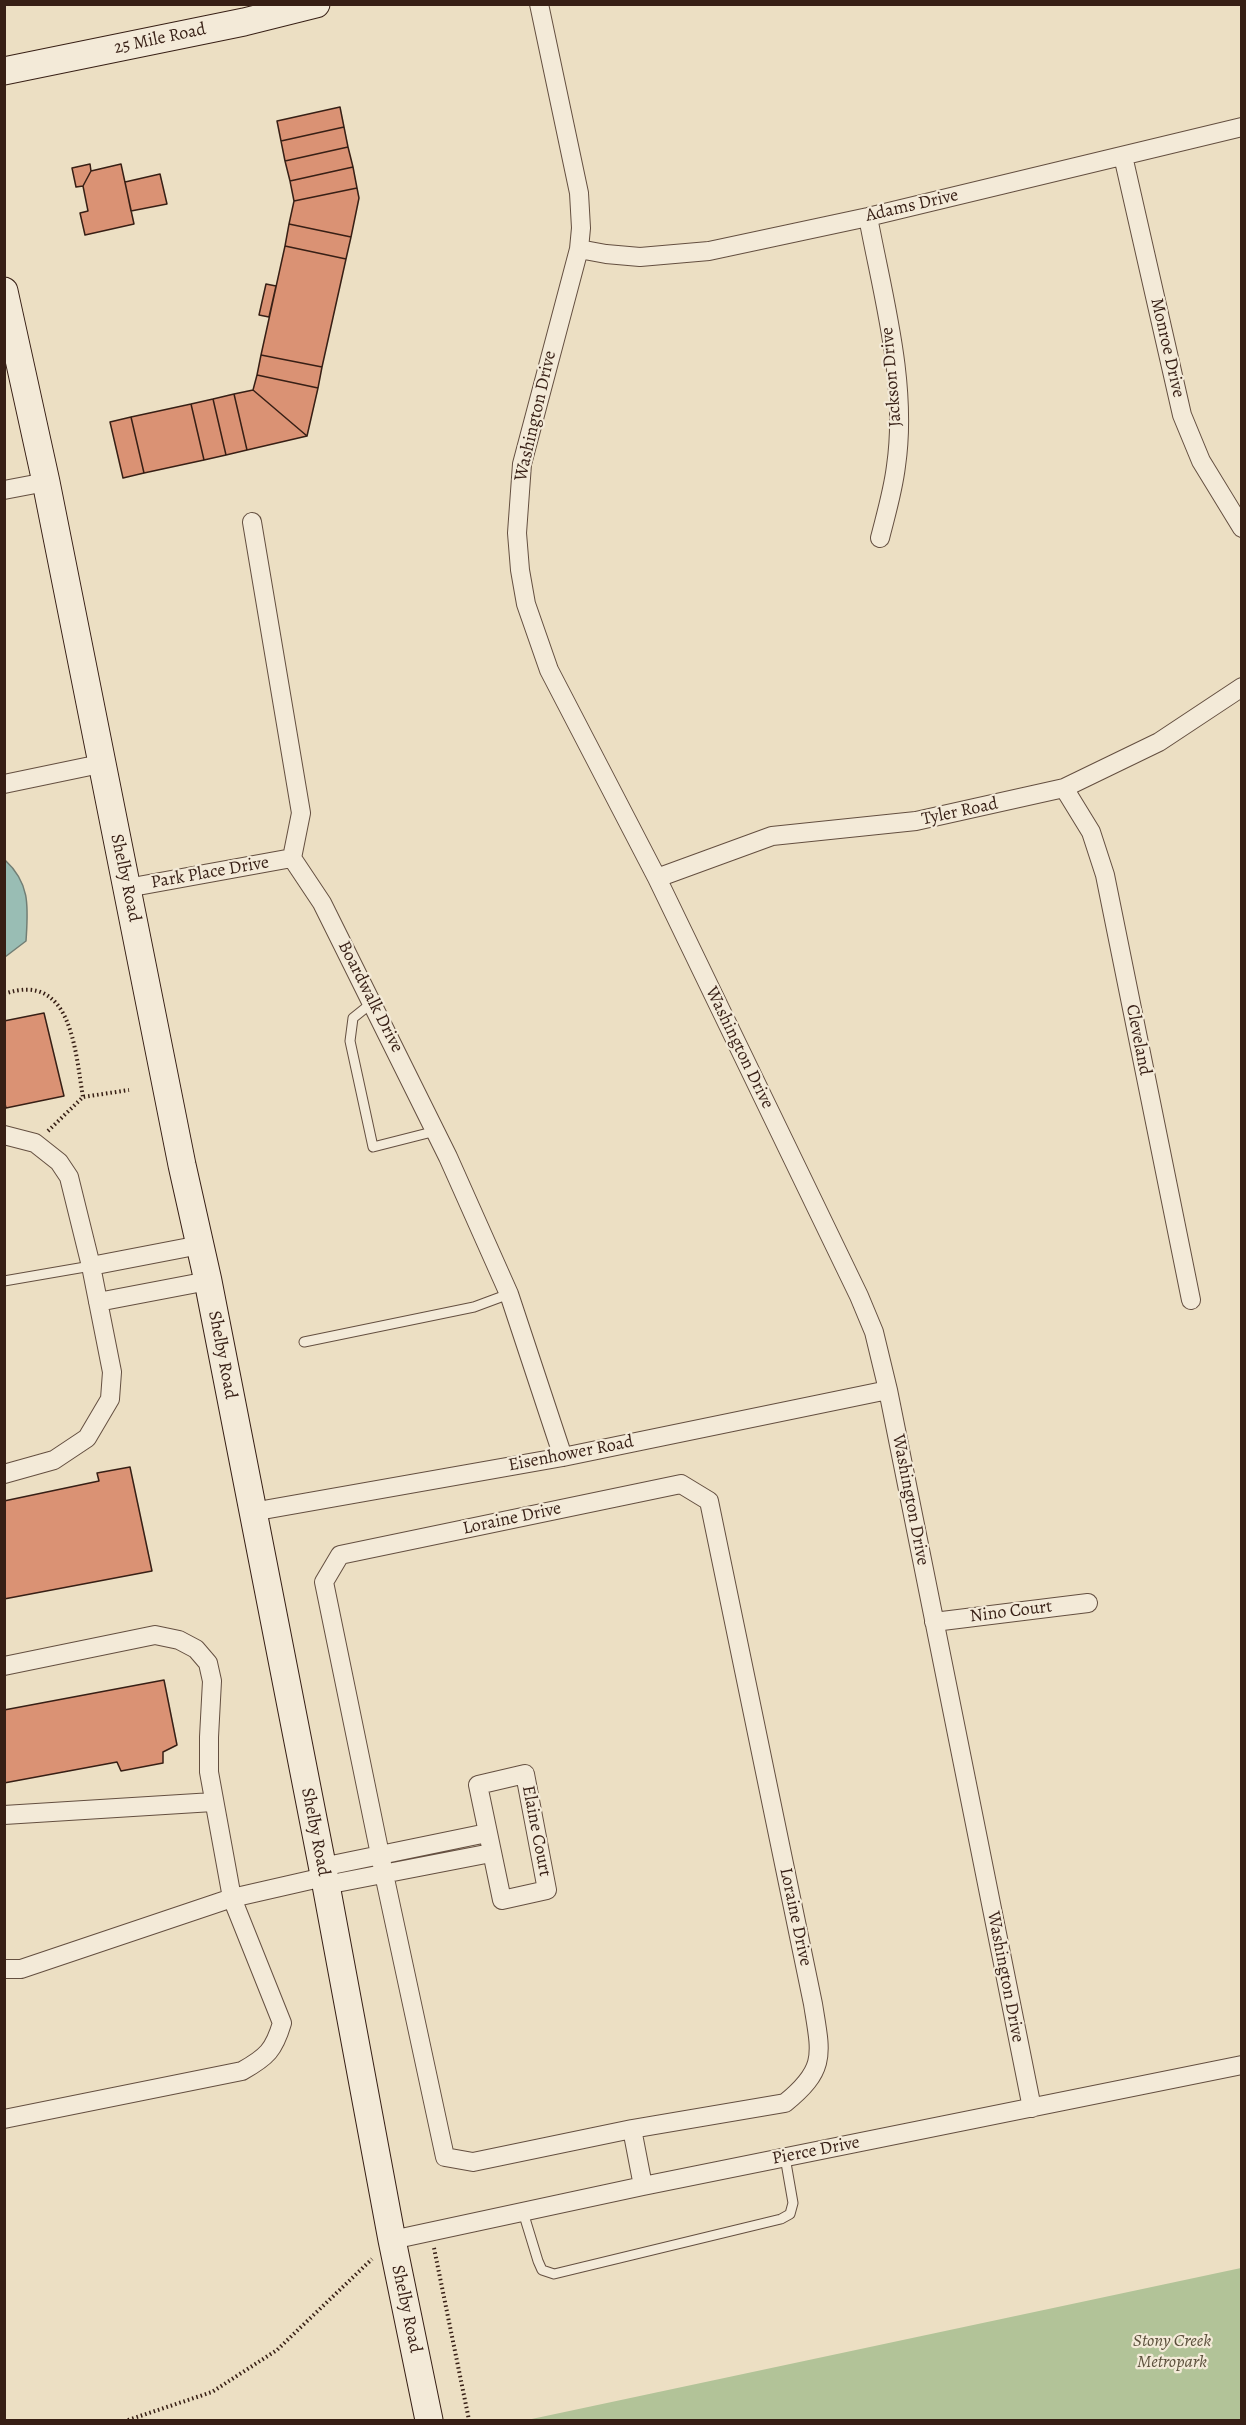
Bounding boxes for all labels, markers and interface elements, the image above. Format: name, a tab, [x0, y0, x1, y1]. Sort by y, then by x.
street label: 25 Mile Road	[112, 19, 208, 59]
street label: Adams Drive	[864, 185, 960, 227]
street label: Monroe Drive	[1145, 296, 1189, 400]
street label: Jackson Drive	[877, 326, 907, 428]
street label: Washington Drive	[510, 349, 562, 483]
street label: Tyler Road	[920, 793, 1000, 831]
street label: Shelby Road	[105, 832, 145, 924]
street label: Park Place Drive	[149, 852, 271, 894]
street label: Boardwalk Drive	[333, 938, 407, 1056]
street label: Washington Drive	[700, 983, 778, 1113]
street label: Cleveland	[1121, 1003, 1155, 1077]
street label: Shelby Road	[203, 1309, 241, 1401]
street label: Eisenhower Road	[507, 1431, 635, 1477]
street label: Washington Drive	[887, 1433, 933, 1567]
street label: Loraine Drive	[461, 1498, 563, 1540]
street label: Nino Court	[969, 1596, 1053, 1628]
street label: Elaine Court	[517, 1784, 555, 1878]
street label: Shelby Road	[296, 1786, 334, 1878]
street label: Loraine Drive	[774, 1866, 816, 1968]
street label: Washington Drive	[982, 1910, 1028, 2044]
street label: Pierce Drive	[770, 2132, 862, 2170]
street label: Shelby Road	[386, 2263, 426, 2355]
park label: Stony Creek Metropark	[1133, 2331, 1211, 2374]

